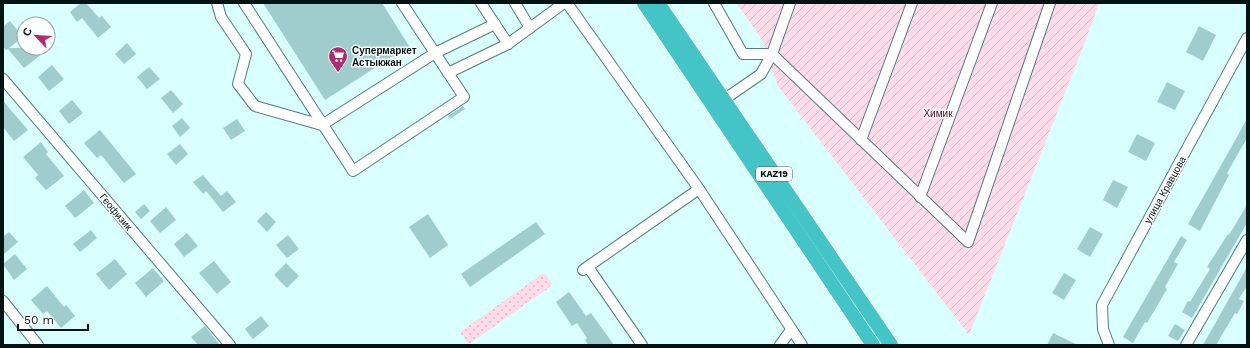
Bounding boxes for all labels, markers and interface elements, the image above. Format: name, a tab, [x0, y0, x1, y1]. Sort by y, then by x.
north arrow	[16, 16, 56, 56]
text: С	[20, 26, 35, 38]
supermarket icon: Супермаркет Астыкжан	[327, 45, 349, 73]
place label: Супермаркет Астыкжан	[352, 45, 417, 68]
park label: Химик	[923, 108, 953, 119]
street label: улица Кравцова	[1142, 154, 1188, 226]
road number: KAZ19	[756, 167, 792, 181]
street label: Геофизик	[98, 192, 135, 233]
scale bar	[18, 306, 88, 332]
text: 50 m	[24, 313, 54, 327]

